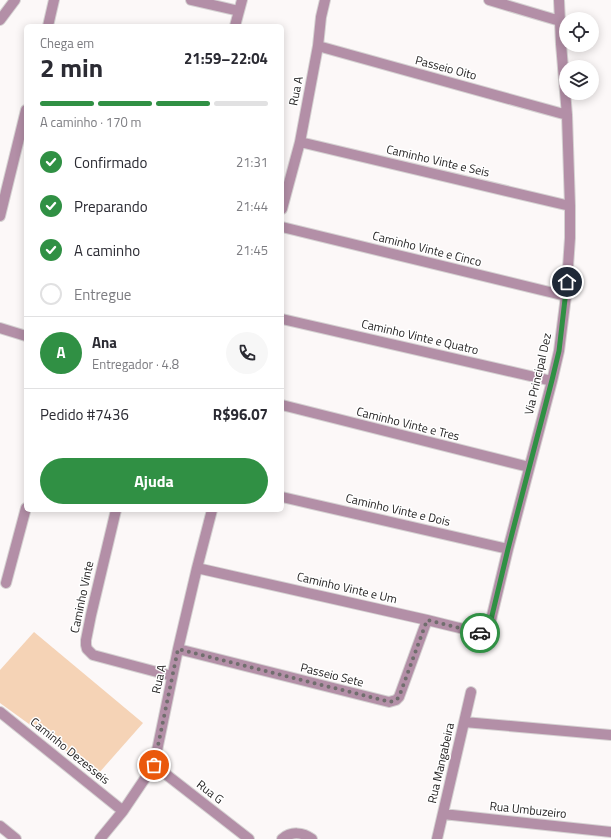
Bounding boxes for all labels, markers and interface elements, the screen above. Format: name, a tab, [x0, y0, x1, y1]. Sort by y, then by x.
map controls	[559, 12, 599, 100]
button: locate	[559, 12, 599, 52]
text: Chega em	[40, 33, 94, 53]
text: 21:59–22:04	[184, 47, 268, 70]
text: 2 min	[40, 48, 103, 87]
street label: Passeio Oito	[413, 50, 479, 85]
button: layers	[559, 60, 599, 100]
street label: Rua A	[283, 75, 308, 107]
text: A caminho · 170 m	[40, 112, 141, 132]
street label: Caminho Vinte e Seis	[385, 139, 492, 182]
icon: check	[40, 151, 62, 173]
text: Confirmado	[74, 151, 147, 174]
text: 21:31	[236, 152, 268, 172]
icon: check	[40, 195, 62, 217]
text: Preparando	[74, 195, 148, 218]
text: 21:44	[236, 196, 268, 216]
street label: Caminho Vinte e Cinco	[371, 226, 484, 271]
icon: check	[40, 239, 62, 261]
text: A caminho	[74, 239, 140, 262]
text: 21:45	[236, 240, 268, 260]
pin	[550, 265, 584, 299]
icon: home	[556, 271, 578, 293]
text: Entregue	[74, 283, 131, 306]
street label: Caminho Vinte e Quatro	[360, 314, 481, 359]
text: Ana	[92, 331, 117, 354]
street label: Via Principal Dez	[519, 331, 556, 417]
button: phone	[226, 332, 268, 374]
text: A	[56, 341, 66, 364]
text: Entregador · 4.8	[92, 354, 179, 374]
street label: Caminho Vinte e Tres	[355, 402, 462, 446]
text: Pedido #7436	[40, 403, 129, 426]
text: R$96.07	[213, 403, 268, 426]
button: Ajuda	[40, 458, 268, 504]
street label: Caminho Vinte e Dois	[344, 488, 453, 531]
street label: Caminho Vinte	[65, 559, 98, 635]
street label: Caminho Vinte e Um	[295, 567, 399, 608]
courier	[460, 613, 500, 653]
icon: car	[469, 622, 491, 644]
street label: Passeio Sete	[298, 657, 366, 692]
street label: Rua A	[146, 662, 171, 695]
street label: Caminho Dezesseis	[26, 712, 115, 789]
street label: Rua Mangabeira	[422, 721, 459, 805]
pin	[137, 748, 171, 782]
icon: bag	[143, 754, 165, 776]
street label: Rua G	[193, 775, 228, 808]
street label: Rua Umbuzeiro	[489, 796, 567, 823]

